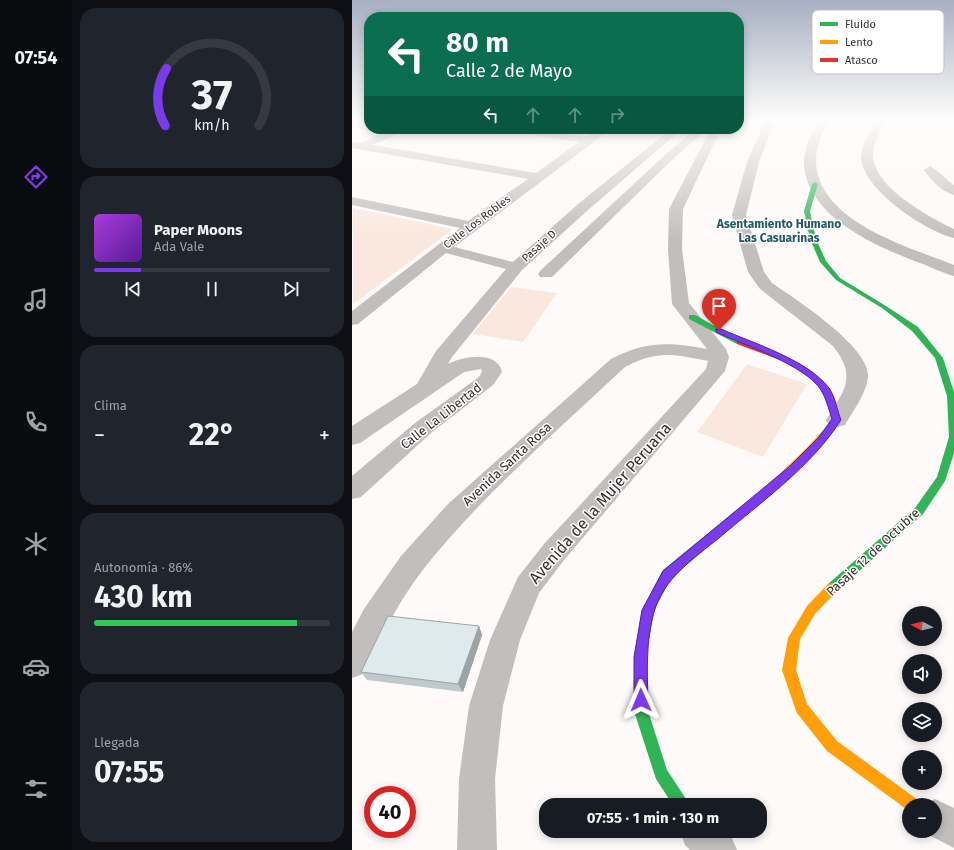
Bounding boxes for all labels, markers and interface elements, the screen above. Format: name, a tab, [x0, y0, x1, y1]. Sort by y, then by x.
legend	[812, 10, 944, 74]
text: Fluido	[845, 18, 876, 31]
text: 80 m	[446, 26, 509, 59]
icon: left	[380, 28, 432, 80]
text: Lento	[845, 36, 873, 49]
text: 07:54	[15, 47, 57, 69]
text: Atasco	[845, 54, 878, 67]
text: Calle 2 de Mayo	[446, 60, 572, 82]
text: 37	[191, 70, 232, 120]
icon: left	[480, 104, 502, 126]
icon: ahead	[522, 104, 544, 126]
icon: ahead	[564, 104, 586, 126]
icon: right	[606, 104, 628, 126]
text: km/h	[194, 117, 230, 134]
icon: directions	[22, 163, 50, 191]
street label: Calle Los Robles	[441, 193, 513, 251]
district label: Asentamiento Humano Las Casuarinas	[716, 217, 841, 245]
text: Paper Moons	[154, 221, 242, 239]
street label: Pasaje D	[519, 227, 559, 265]
text: Ada Vale	[154, 239, 204, 254]
icon: previous	[122, 278, 144, 300]
icon: pause	[201, 278, 223, 300]
icon: next	[280, 278, 302, 300]
icon: music	[22, 286, 50, 314]
pin	[702, 289, 736, 330]
icon: arrive	[708, 295, 730, 317]
street label: Calle La Libertad	[398, 380, 484, 452]
text: Clima	[94, 398, 127, 413]
icon: phone	[22, 408, 50, 436]
text: 22°	[189, 417, 235, 453]
street label: Avenida Santa Rosa	[460, 419, 554, 509]
street label: Avenida de la Mujer Peruana	[525, 419, 675, 587]
text: −	[94, 422, 105, 449]
text: +	[319, 422, 330, 449]
street label: Pasaje 12 de Octubre	[823, 505, 923, 599]
icon: climate	[22, 530, 50, 558]
text: Autonomía · 86%	[94, 560, 193, 575]
text: 430 km	[94, 579, 193, 615]
north arrow	[902, 606, 942, 646]
map controls	[902, 606, 942, 838]
icon: car	[22, 653, 50, 681]
button: sound	[902, 654, 942, 694]
position arrow	[620, 679, 662, 721]
button: layers	[902, 702, 942, 742]
text: Llegada	[94, 735, 140, 750]
button: +	[902, 750, 942, 790]
text: 07:55	[94, 754, 164, 790]
icon: filters	[22, 775, 50, 803]
speed limit sign: 40	[364, 786, 416, 838]
button: −	[902, 798, 942, 838]
text: 07:55 · 1 min · 130 m	[587, 809, 719, 827]

